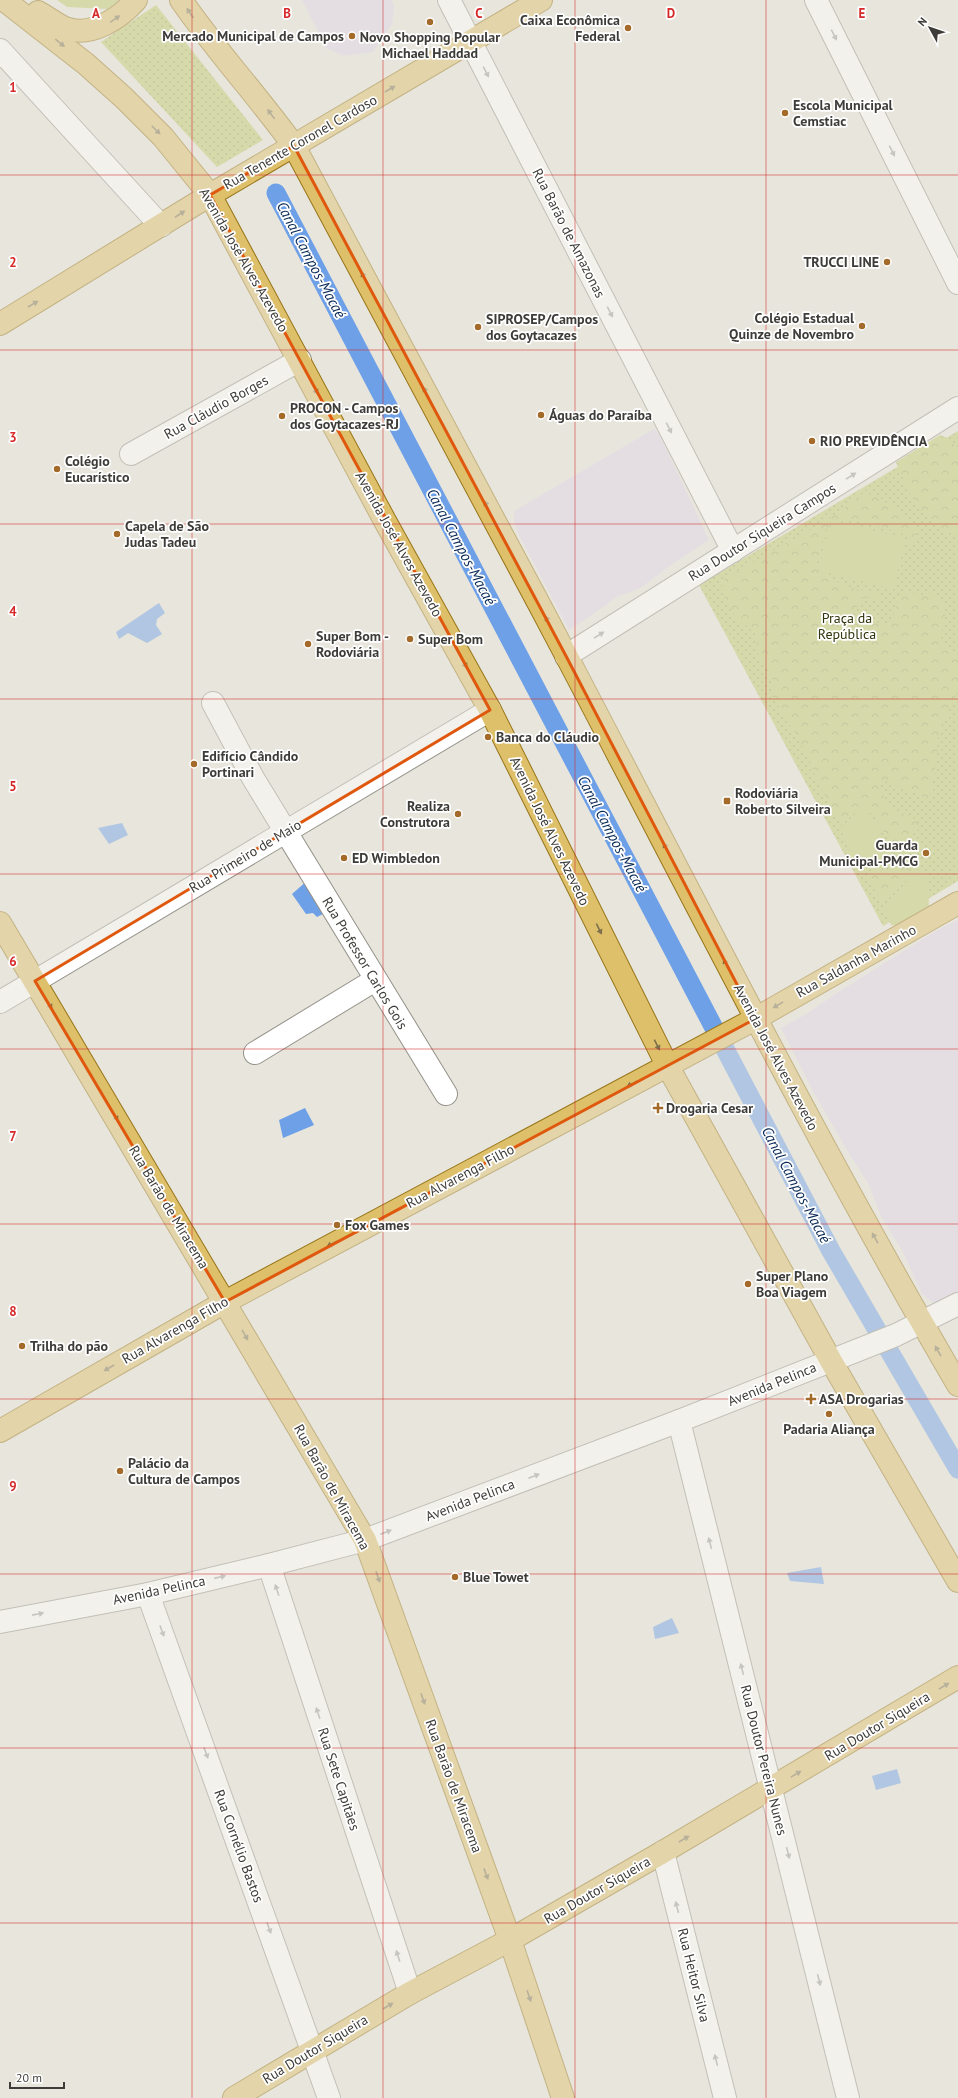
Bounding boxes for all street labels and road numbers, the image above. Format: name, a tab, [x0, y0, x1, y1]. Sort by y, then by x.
street label: Rua Tenente Coronel Cardoso	[220, 91, 380, 193]
street label: Rua Barão de Amazonas	[529, 165, 610, 301]
street label: Avenida José Alves Azevedo	[195, 185, 293, 335]
street label: Rua Cláudio Borges	[161, 371, 271, 443]
street label: Avenida José Alves Azevedo	[351, 468, 447, 620]
street label: Rua Doutor Siqueira Campos	[685, 479, 839, 585]
street label: Avenida José Alves Azevedo	[506, 754, 594, 908]
street label: Rua Primeiro de Maio	[185, 815, 305, 897]
street label: Rua Professor Carlos Gois	[318, 893, 412, 1033]
street label: Rua Saldanha Marinho	[793, 920, 919, 1002]
street label: Avenida José Alves Azevedo	[730, 981, 822, 1133]
street label: Rua Alvarenga Filho	[403, 1140, 517, 1212]
street label: Rua Barão de Miracema	[125, 1142, 213, 1272]
street label: Rua Alvarenga Filho	[119, 1292, 231, 1368]
street label: Avenida Pelinca	[725, 1358, 819, 1410]
street label: Rua Barão de Miracema	[290, 1421, 374, 1553]
street label: Avenida Pelinca	[423, 1475, 517, 1525]
street label: Avenida Pelinca	[111, 1571, 207, 1609]
street label: Rua Doutor Pereira Nunes	[737, 1683, 791, 1837]
street label: Rua Doutor Siqueira	[821, 1687, 933, 1765]
street label: Rua Barão de Miracema	[421, 1717, 487, 1855]
street label: Rua Sete Capitães	[314, 1725, 364, 1833]
street label: Rua Cornélio Bastos	[210, 1787, 268, 1905]
street label: Rua Doutor Siqueira	[541, 1852, 654, 1928]
street label: Rua Heitor Silva	[674, 1926, 714, 2024]
street label: Rua Doutor Siqueira	[259, 2010, 371, 2088]

